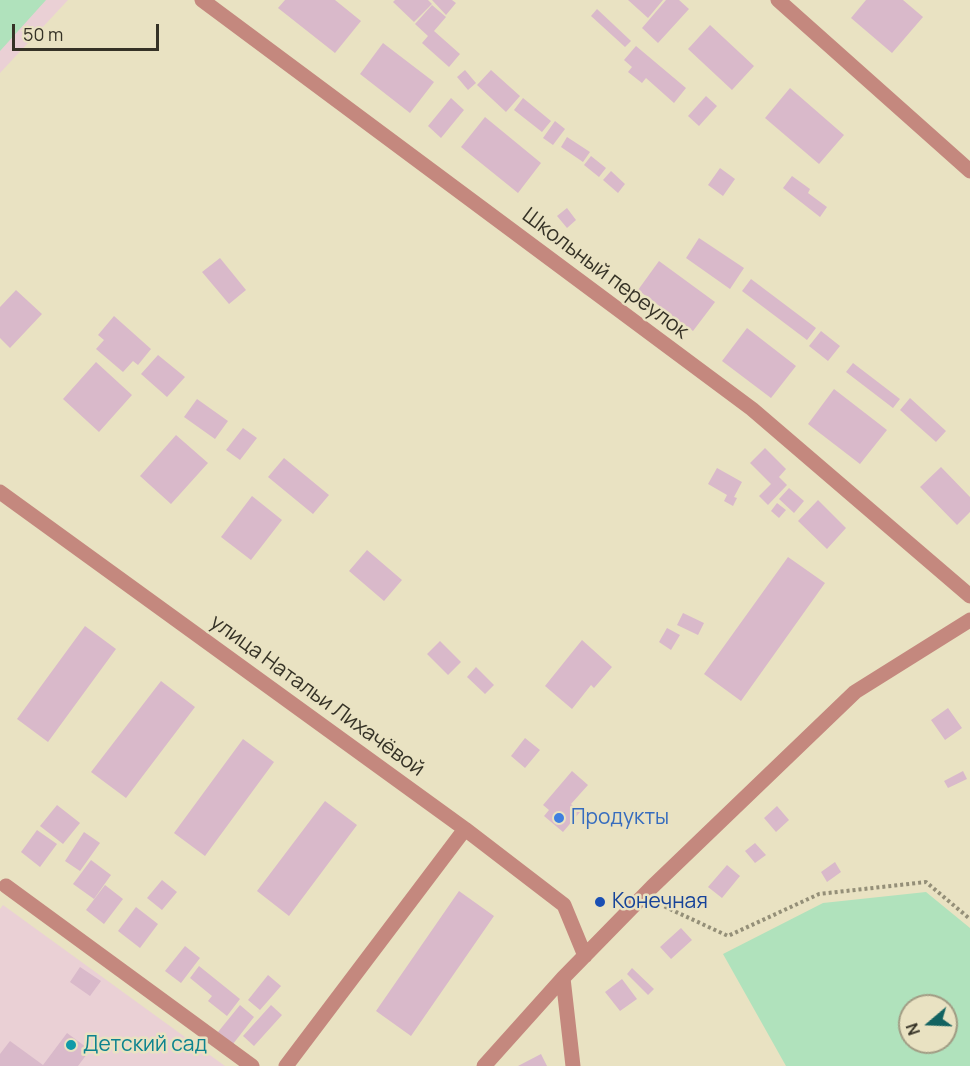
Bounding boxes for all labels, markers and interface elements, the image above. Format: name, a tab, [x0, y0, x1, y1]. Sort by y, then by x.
scale bar	[15, 12, 162, 50]
text: 50 m	[23, 22, 63, 46]
street label: Школьный переулок	[517, 203, 693, 345]
street label: улица Натальи Лихачёвой	[205, 610, 429, 782]
place label: Продукты	[571, 805, 669, 831]
marker: Продукты	[552, 811, 566, 825]
place label: Конечная	[612, 889, 708, 915]
marker: Конечная	[593, 895, 607, 909]
north arrow	[898, 994, 958, 1054]
text: N	[901, 1020, 925, 1038]
place label: Детский сад	[83, 1032, 207, 1058]
marker: Детский сад	[64, 1038, 78, 1052]

